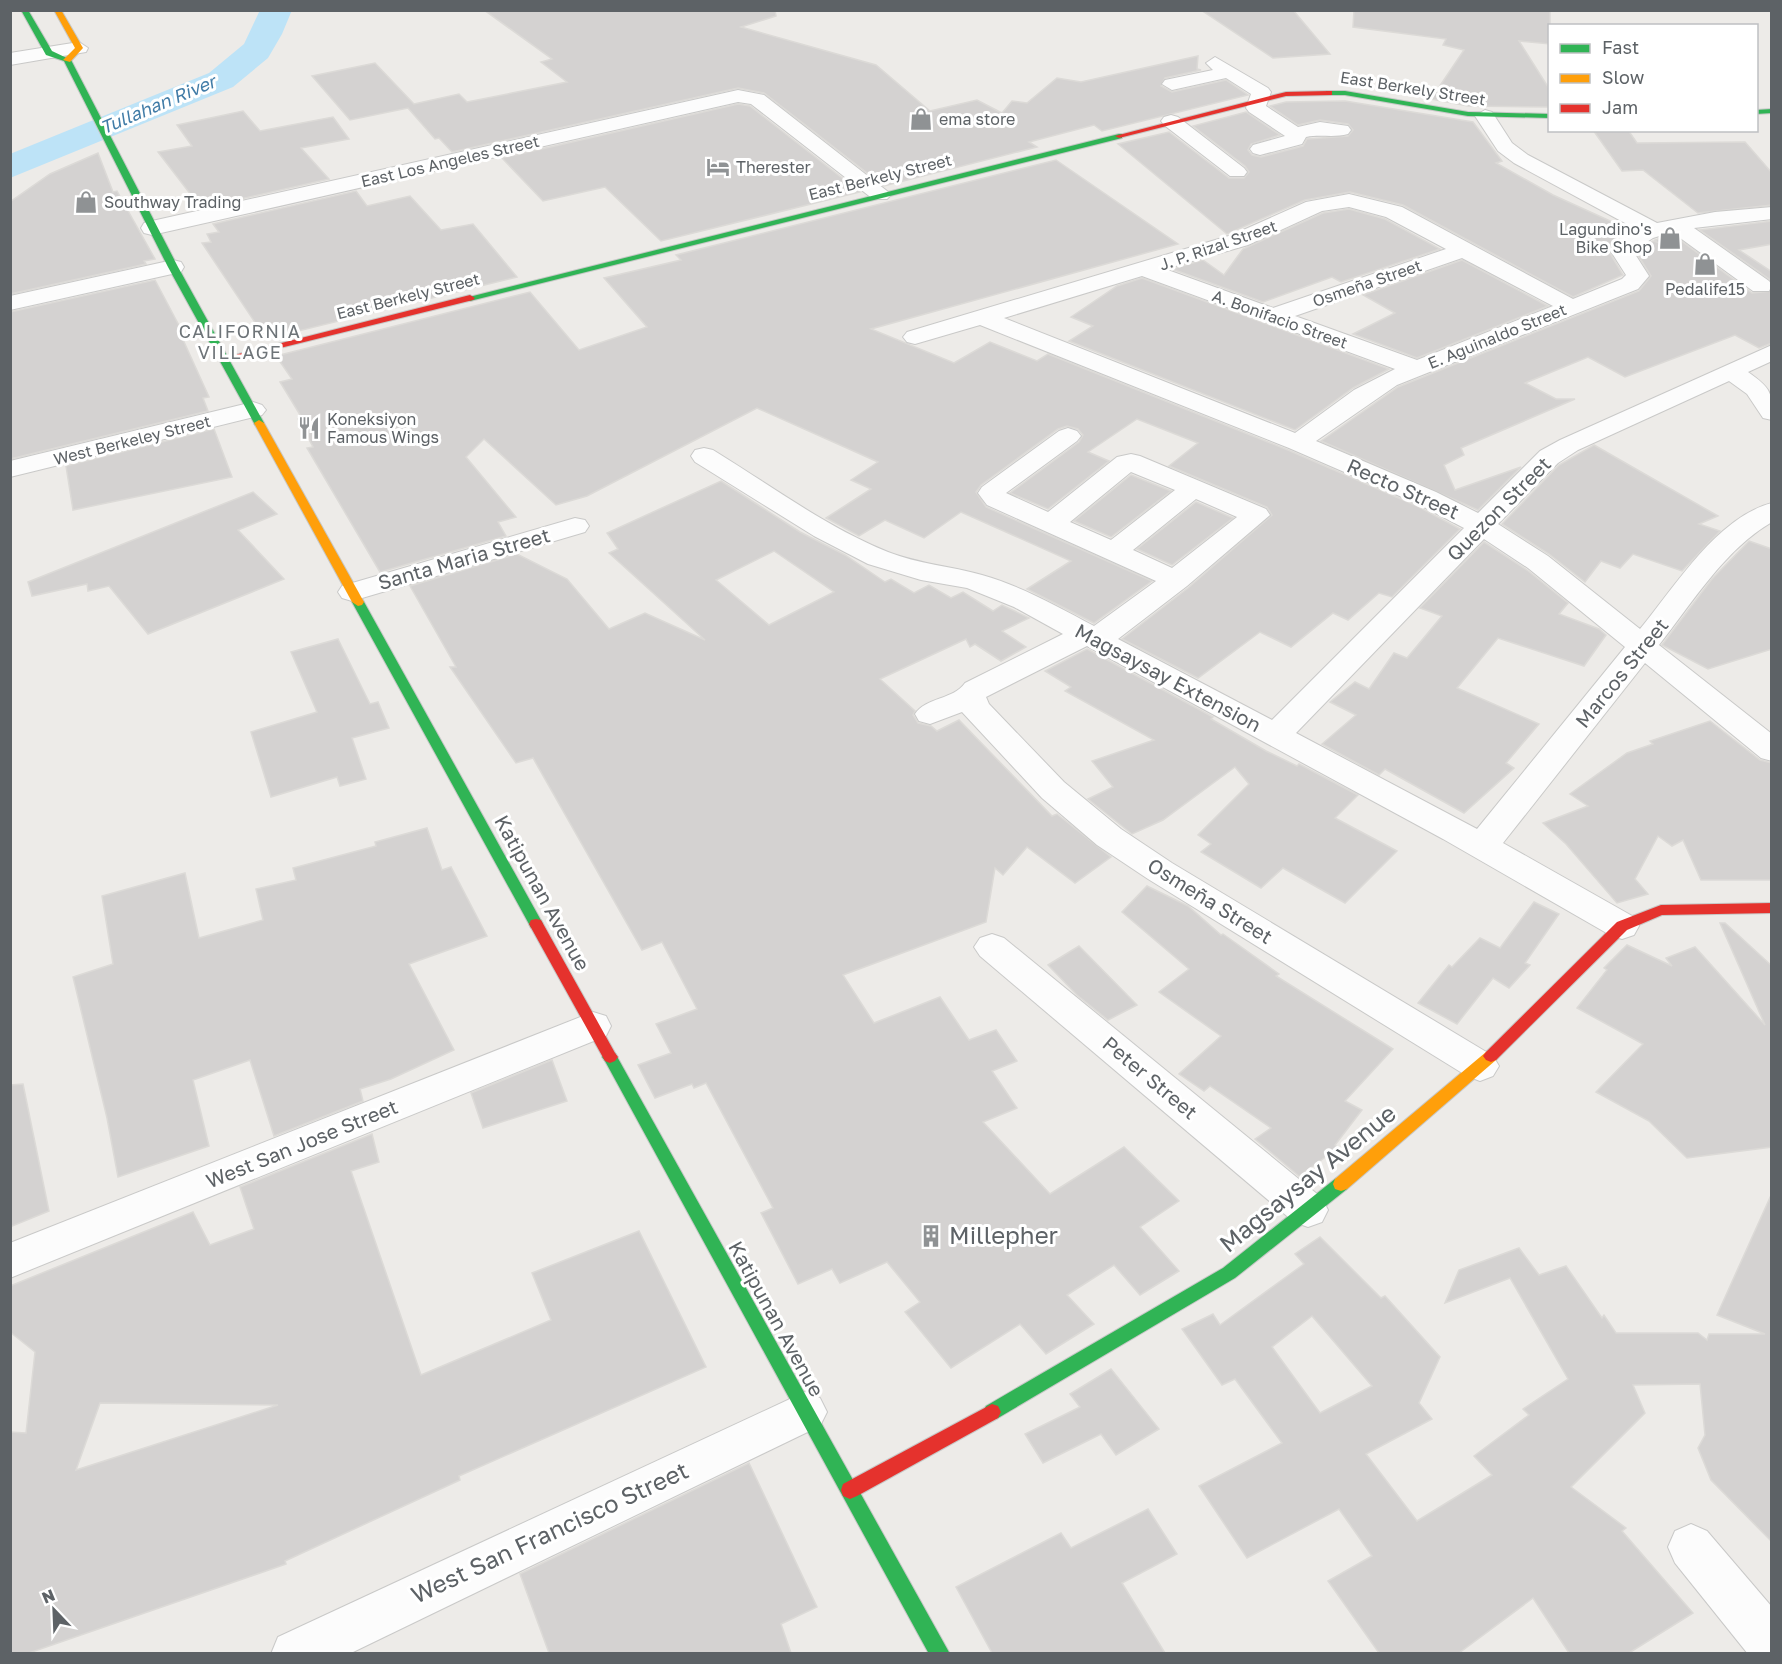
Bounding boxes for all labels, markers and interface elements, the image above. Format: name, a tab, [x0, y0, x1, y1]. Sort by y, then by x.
legend	[1548, 24, 1758, 132]
text: Fast	[1602, 36, 1639, 58]
text: Slow	[1602, 66, 1645, 88]
street label: East Berkely Street	[1339, 67, 1487, 109]
water label: Tullahan River	[97, 69, 221, 138]
text: Jam	[1602, 96, 1638, 118]
shop icon: ema store	[908, 106, 934, 132]
place label: ema store	[939, 109, 1015, 129]
street label: East Los Angeles Street	[359, 131, 541, 191]
street label: East Berkely Street	[806, 150, 954, 204]
hotel icon: Therester	[705, 154, 731, 180]
place label: Therester	[736, 157, 811, 177]
shop icon: Southway Trading	[73, 189, 99, 215]
place label: Southway Trading	[104, 192, 241, 212]
street label: J. P. Rizal Street	[1157, 216, 1279, 274]
place label: Lagundino's Bike Shop	[1559, 219, 1652, 257]
shop icon: Lagundino's Bike Shop	[1657, 225, 1683, 251]
shop icon: Pedalife15	[1692, 251, 1718, 277]
street label: Osmeña Street	[1310, 255, 1424, 311]
street label: East Berkely Street	[334, 269, 482, 323]
place label: Pedalife15	[1665, 279, 1745, 299]
street label: A. Bonifacio Street	[1210, 285, 1350, 353]
street label: E. Aguinaldo Street	[1425, 299, 1569, 373]
district label: CALIFORNIA VILLAGE	[179, 320, 301, 363]
place label: Koneksiyon Famous Wings	[327, 409, 439, 447]
street label: West Berkeley Street	[51, 411, 213, 469]
restaurant icon: Koneksiyon Famous Wings	[296, 415, 322, 441]
street label: Quezon Street	[1441, 451, 1555, 565]
street label: Recto Street	[1344, 453, 1463, 523]
street label: Santa Maria Street	[375, 522, 552, 594]
street label: Marcos Street	[1570, 613, 1673, 732]
street label: Magsaysay Extension	[1071, 618, 1265, 736]
street label: Katipunan Avenue	[490, 811, 596, 974]
street label: Osmeña Street	[1144, 852, 1277, 948]
street label: Peter Street	[1098, 1031, 1203, 1124]
street label: West San Jose Street	[202, 1094, 401, 1193]
street label: Magsaysay Avenue	[1213, 1098, 1401, 1258]
place label: Millepher	[949, 1220, 1058, 1249]
building icon: Millepher	[918, 1223, 944, 1249]
street label: Katipunan Avenue	[724, 1237, 830, 1400]
street label: West San Francisco Street	[406, 1455, 693, 1609]
north arrow	[24, 1580, 84, 1640]
text: N	[39, 1585, 58, 1608]

